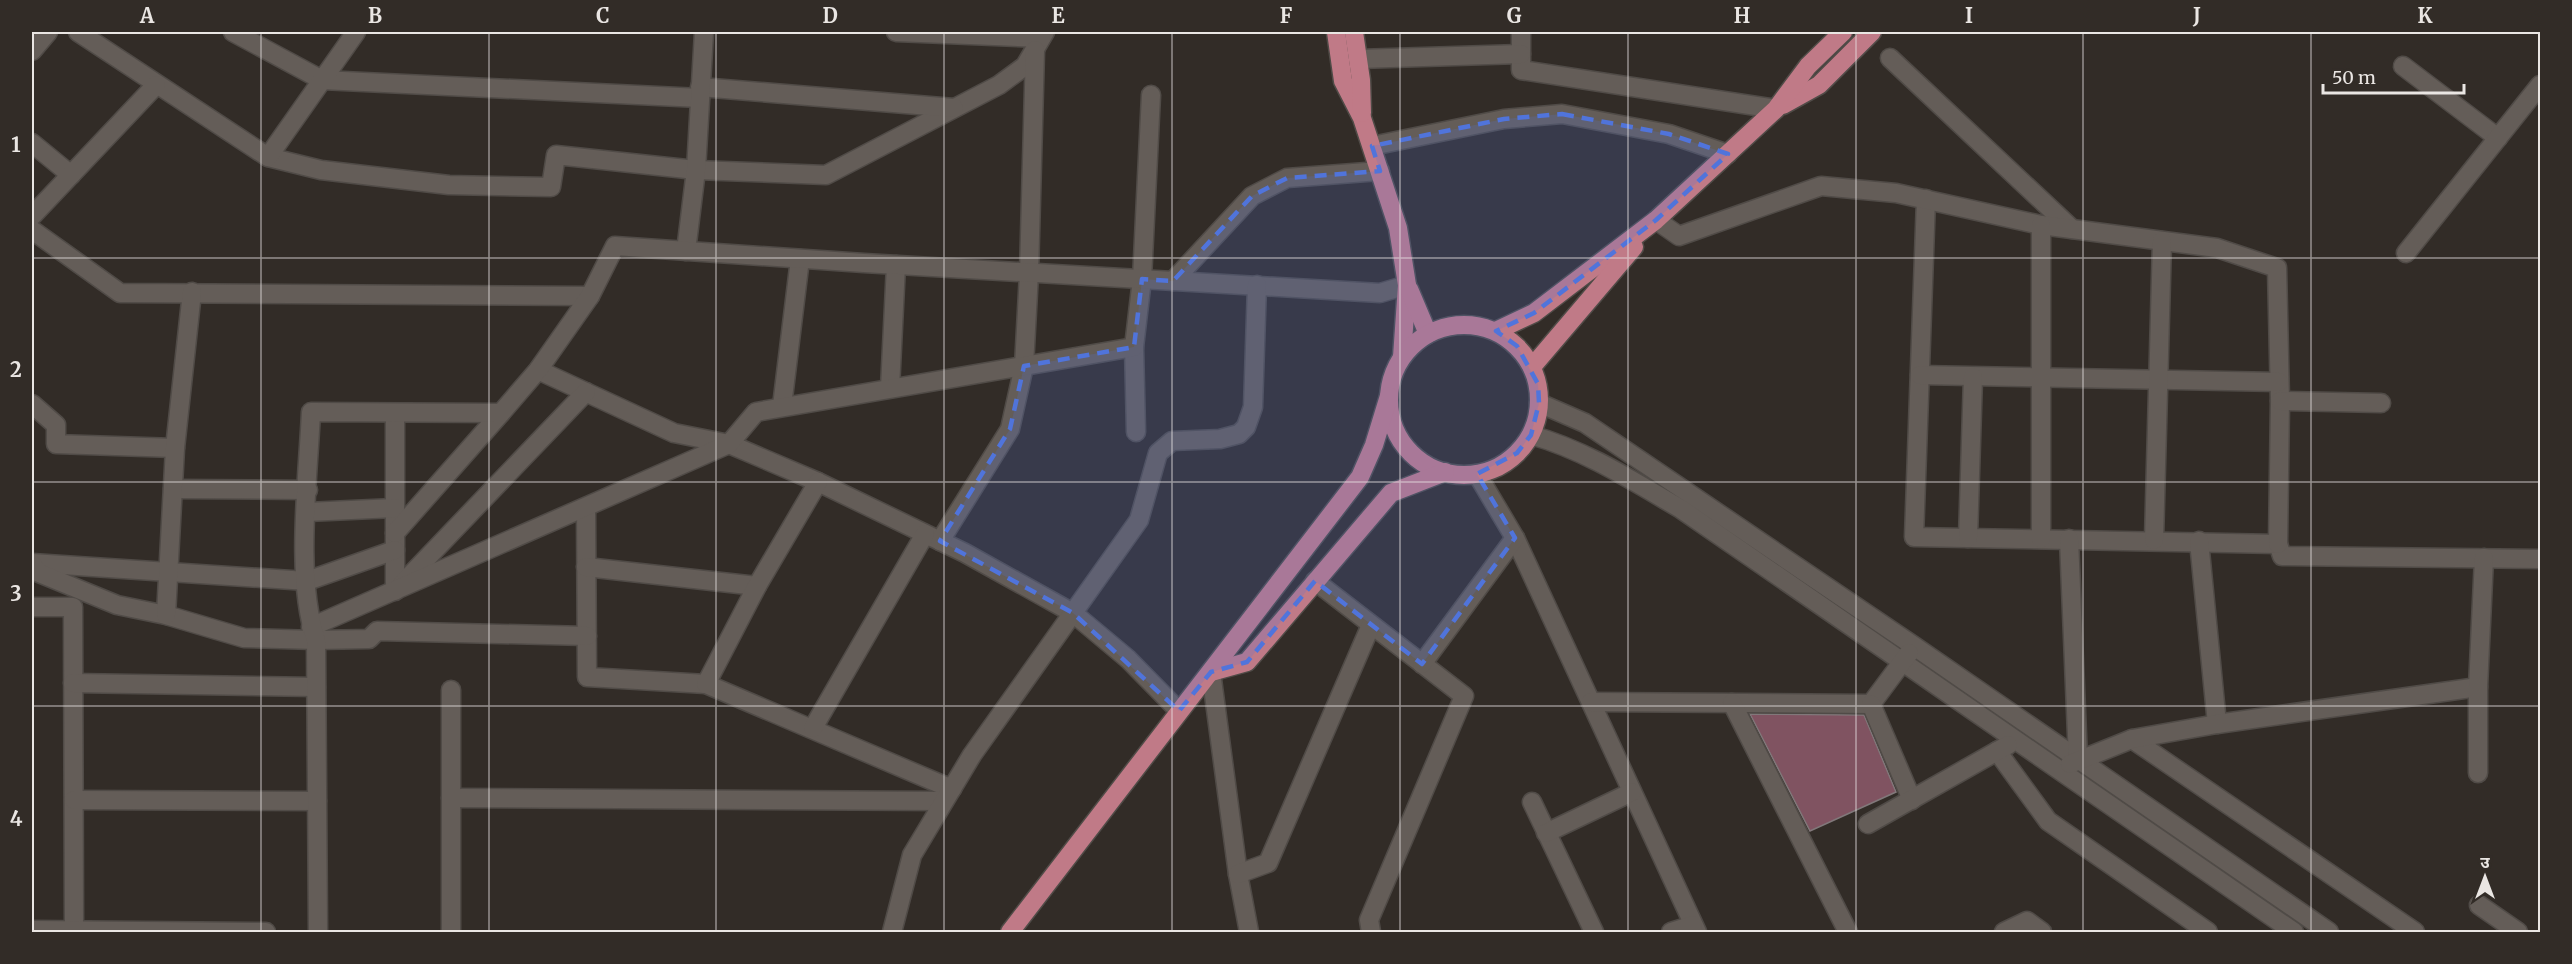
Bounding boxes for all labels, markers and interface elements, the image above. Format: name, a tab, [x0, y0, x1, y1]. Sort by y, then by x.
text: A	[139, 3, 155, 28]
text: B	[368, 3, 382, 28]
text: C	[596, 3, 610, 28]
text: D	[822, 3, 838, 28]
text: E	[1051, 3, 1065, 28]
text: F	[1280, 3, 1293, 28]
text: G	[1507, 3, 1522, 28]
text: H	[1734, 3, 1750, 28]
text: I	[1965, 3, 1973, 28]
text: J	[2192, 3, 2201, 28]
text: K	[2418, 3, 2433, 28]
scale bar	[2323, 57, 2464, 95]
text: 50 m	[2332, 66, 2376, 89]
text: 1	[11, 132, 21, 157]
text: 2	[10, 357, 22, 382]
text: 3	[10, 581, 22, 606]
text: 4	[10, 806, 23, 831]
north arrow	[2455, 847, 2515, 907]
text: उ	[2480, 852, 2490, 872]

